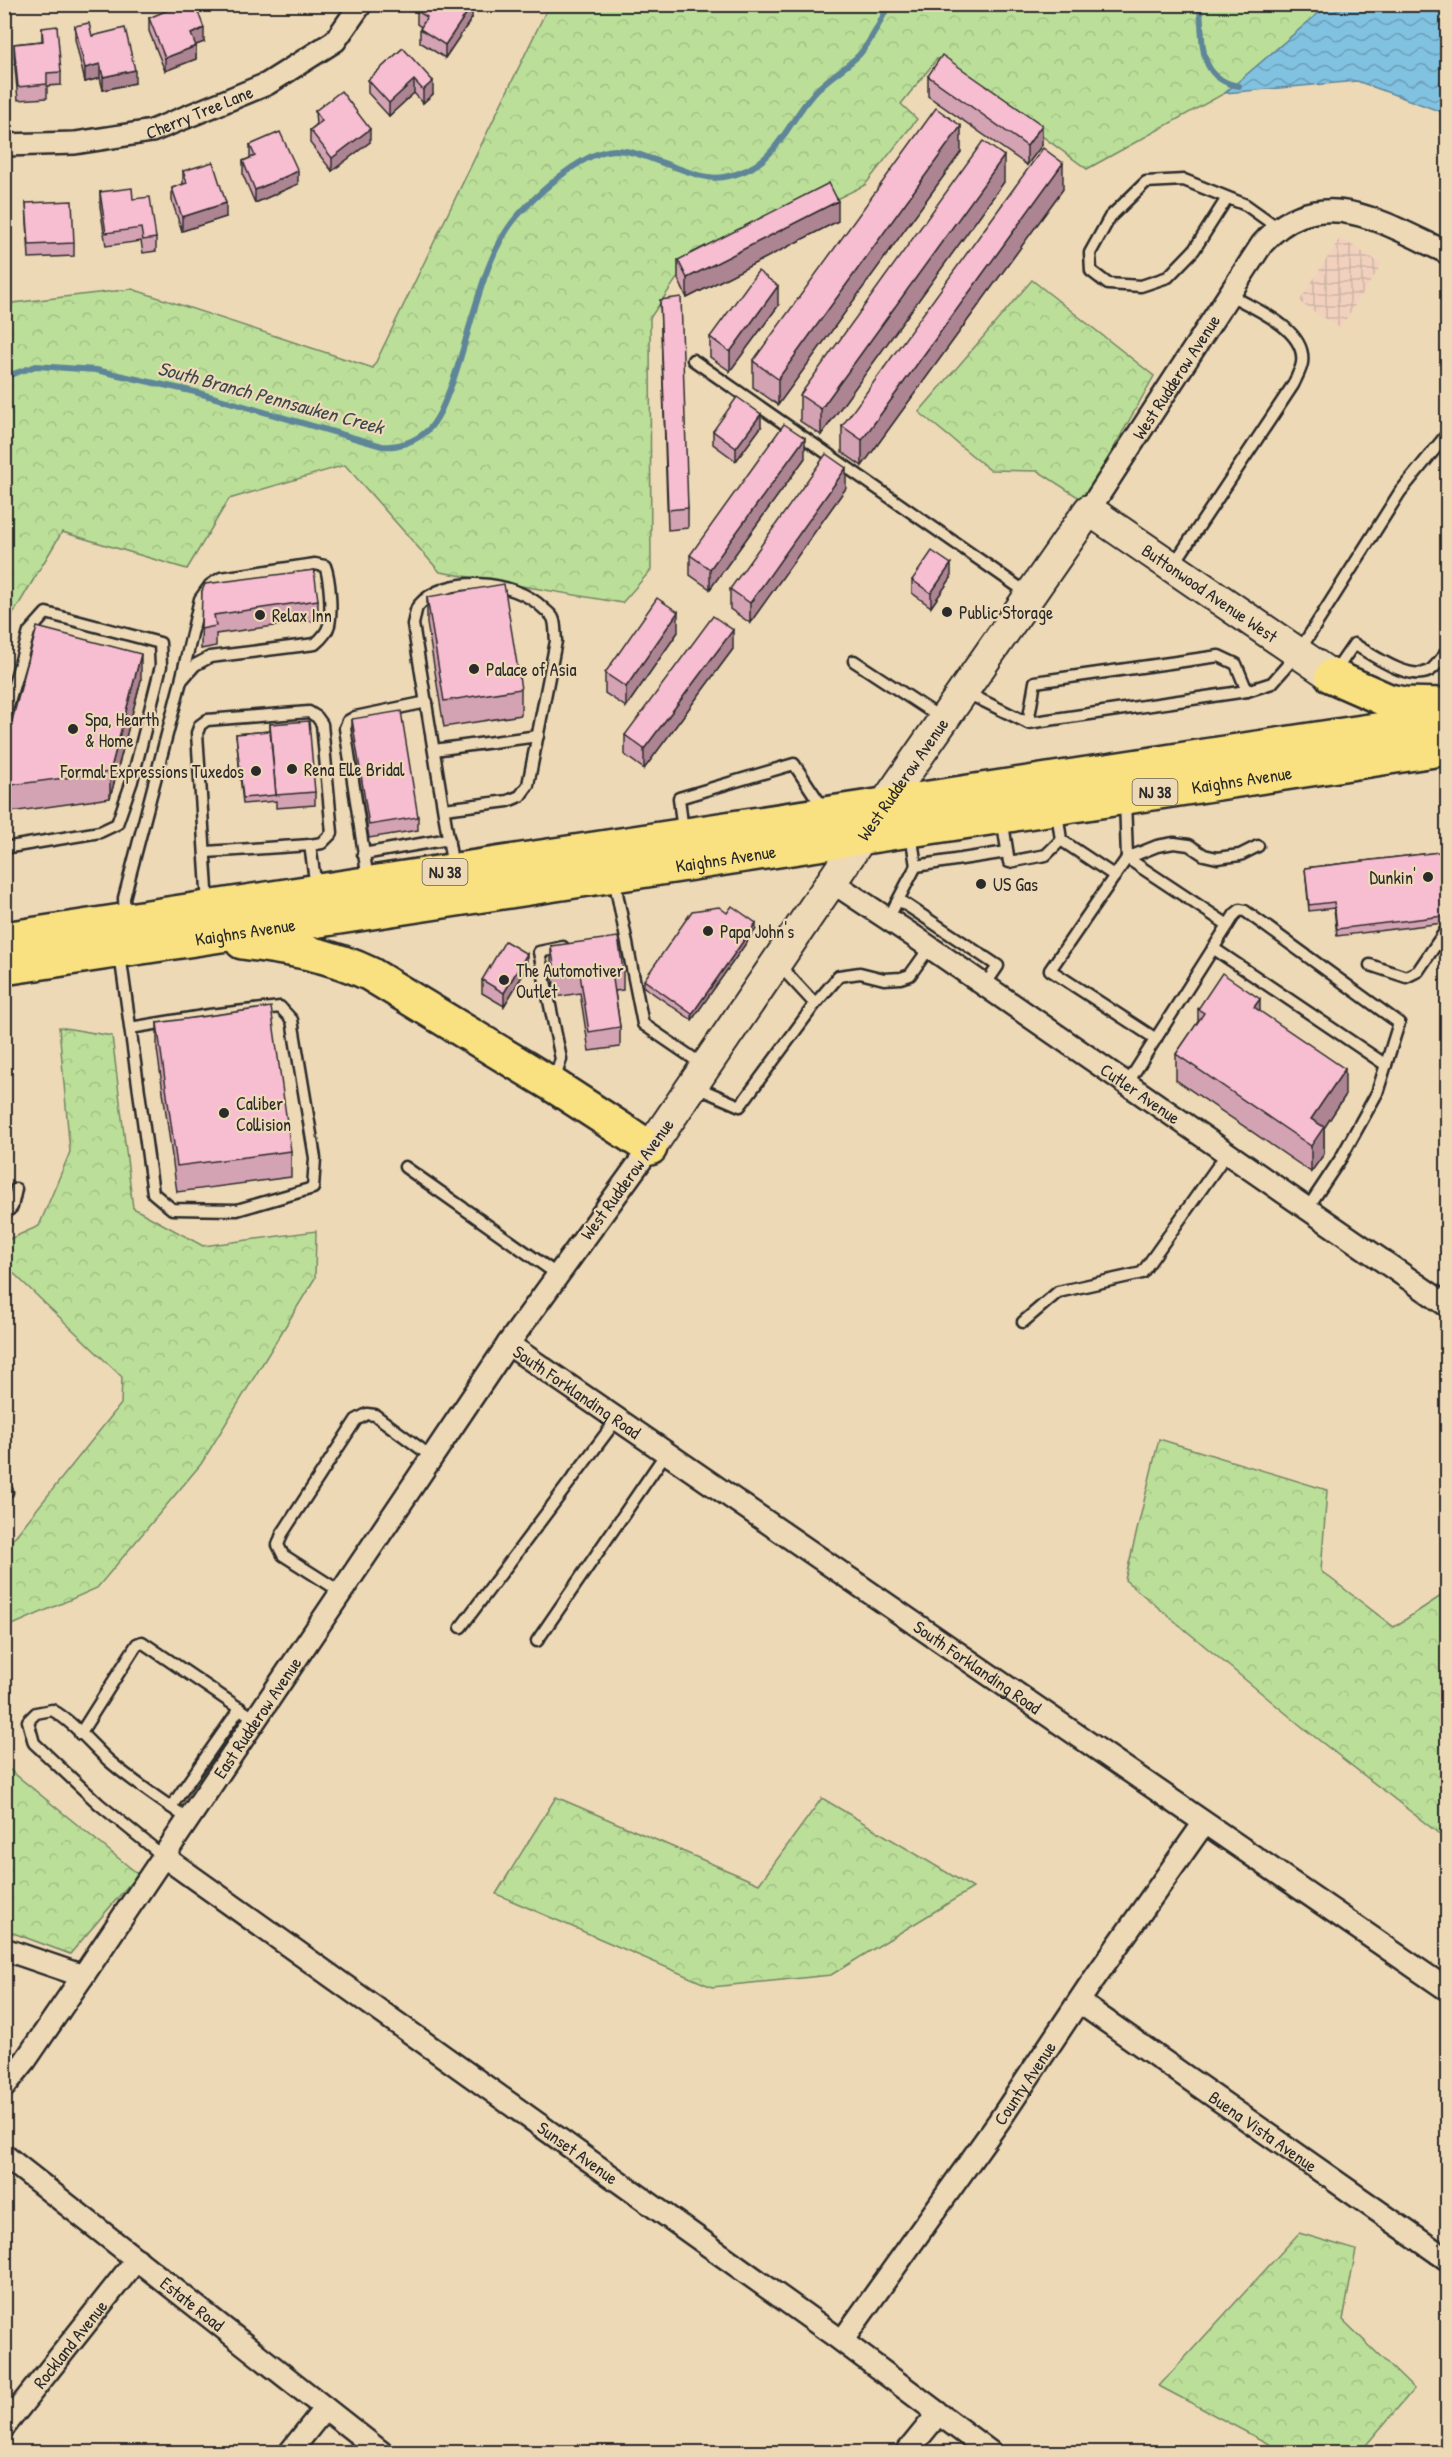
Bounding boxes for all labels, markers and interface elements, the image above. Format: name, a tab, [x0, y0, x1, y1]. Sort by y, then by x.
street label: Cherry Tree Lane	[145, 79, 256, 144]
street label: West Rudderow Avenue	[1126, 309, 1226, 444]
water label: South Branch Pennsauken Creek	[155, 354, 388, 441]
street label: Buttonwood Avenue West	[1137, 537, 1284, 648]
place label: Public Storage	[959, 600, 1053, 625]
place label: Relax Inn	[272, 603, 332, 628]
marker: Public Storage	[940, 605, 954, 619]
marker: Relax Inn	[253, 608, 267, 622]
place label: Palace of Asia	[486, 657, 577, 682]
marker: Palace of Asia	[467, 662, 481, 676]
place label: Spa, Hearth & Home	[85, 707, 160, 753]
street label: West Rudderow Avenue	[851, 712, 954, 845]
marker: Spa, Hearth & Home	[66, 722, 80, 736]
place label: Rena Elle Bridal	[304, 757, 405, 782]
place label: Formal Expressions Tuxedos	[60, 759, 244, 784]
street label: Kaighns Avenue	[1190, 759, 1294, 799]
marker: Rena Elle Bridal	[285, 762, 299, 776]
marker: Formal Expressions Tuxedos	[249, 764, 263, 778]
road number: NJ 38	[1132, 779, 1178, 805]
street label: Kaighns Avenue	[674, 838, 777, 878]
road number: NJ 38	[422, 859, 468, 885]
place label: Dunkin'	[1370, 865, 1416, 890]
marker: Dunkin'	[1421, 870, 1435, 884]
place label: US Gas	[993, 872, 1038, 897]
marker: US Gas	[974, 877, 988, 891]
street label: Kaighns Avenue	[193, 911, 297, 951]
place label: Papa John's	[720, 919, 794, 944]
marker: Papa John's	[701, 924, 715, 938]
place label: The Automotiver Outlet	[516, 958, 624, 1004]
marker: The Automotiver Outlet	[497, 973, 511, 987]
street label: Cutler Avenue	[1096, 1057, 1186, 1130]
place label: Caliber Collision	[236, 1091, 291, 1137]
marker: Caliber Collision	[217, 1106, 231, 1120]
street label: West Rudderow Avenue	[574, 1113, 680, 1245]
street label: South Forklanding Road	[508, 1339, 646, 1444]
street label: South Forklanding Road	[909, 1614, 1047, 1720]
street label: East Rudderow Avenue	[207, 1652, 307, 1783]
street label: County Avenue	[987, 2036, 1061, 2130]
street label: Buena Vista Avenue	[1204, 2084, 1323, 2178]
street label: Sunset Avenue	[533, 2115, 623, 2190]
street label: Estate Road	[155, 2270, 230, 2337]
street label: Rockland Avenue	[27, 2294, 113, 2394]

